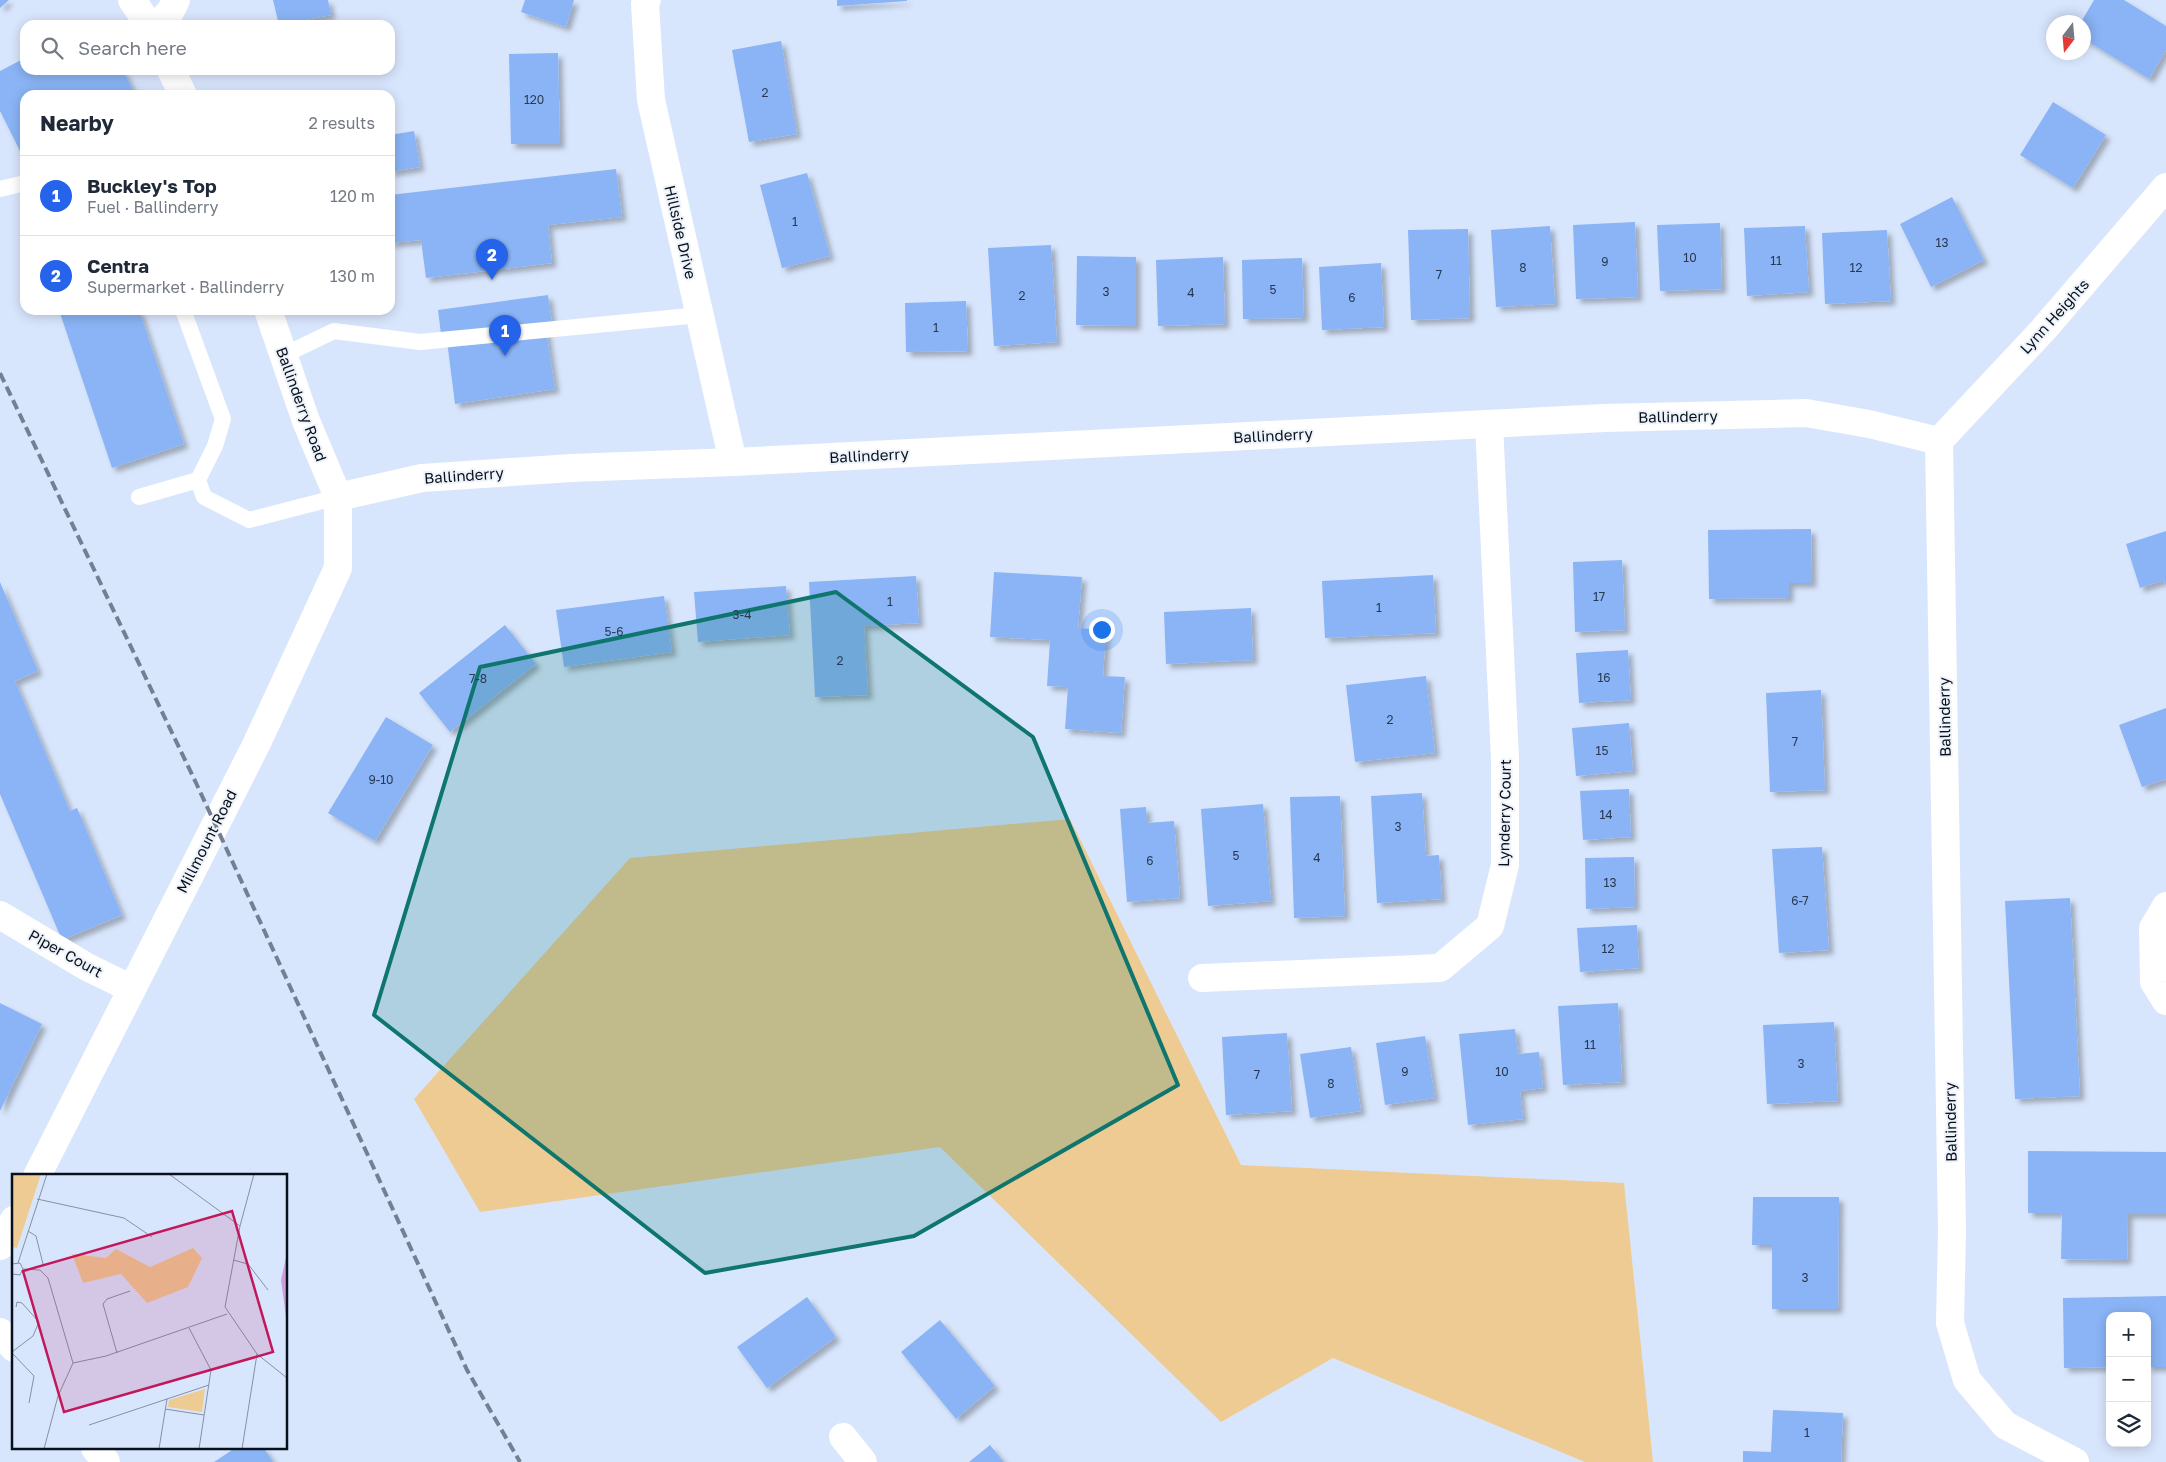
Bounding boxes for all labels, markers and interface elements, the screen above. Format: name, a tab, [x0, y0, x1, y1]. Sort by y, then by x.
north arrow	[2046, 15, 2091, 60]
search box	[20, 20, 395, 75]
icon: search	[38, 34, 66, 62]
text: Search here	[78, 36, 187, 59]
house number: 2	[762, 85, 769, 100]
house number: 120	[524, 92, 544, 107]
text: Nearby	[40, 110, 114, 136]
text: 2 results	[309, 113, 375, 133]
text: Buckley's Top	[87, 174, 217, 197]
street label: Hillside Drive	[661, 183, 701, 281]
text: 1	[52, 186, 60, 206]
text: 120 m	[330, 186, 375, 206]
text: Fuel · Ballinderry	[87, 197, 219, 217]
house number: 1	[792, 214, 798, 229]
house number: 13	[1936, 235, 1948, 250]
pin: 2	[476, 239, 508, 280]
house number: 10	[1683, 250, 1697, 265]
house number: 11	[1770, 253, 1782, 268]
text: Centra	[87, 254, 149, 277]
house number: 9	[1601, 254, 1609, 269]
house number: 8	[1519, 260, 1527, 275]
house number: 12	[1850, 260, 1862, 275]
text: 2	[51, 266, 61, 286]
text: 130 m	[330, 266, 375, 286]
house number: 7	[1436, 267, 1442, 282]
street label: Lynn Heights	[2016, 275, 2092, 357]
text: Supermarket · Ballinderry	[87, 277, 284, 297]
house number: 5	[1270, 282, 1277, 297]
house number: 3	[1102, 284, 1110, 299]
house number: 4	[1187, 285, 1195, 300]
house number: 2	[1019, 288, 1026, 303]
house number: 6	[1348, 290, 1356, 305]
pin: 1	[489, 315, 521, 356]
house number: 1	[933, 320, 939, 335]
street label: Ballinderry Road	[273, 344, 331, 464]
street label: Ballinderry	[1638, 406, 1719, 426]
street label: Ballinderry	[1233, 424, 1314, 446]
street label: Ballinderry	[829, 444, 910, 466]
street label: Ballinderry	[424, 463, 505, 487]
house number: 17	[1593, 589, 1605, 604]
house number: 1	[887, 594, 893, 609]
house number: 1	[1376, 600, 1382, 615]
house number: 3-4	[733, 607, 751, 622]
your location	[1089, 617, 1115, 643]
house number: 5-6	[605, 624, 623, 639]
house number: 2	[837, 653, 844, 668]
house number: 16	[1597, 670, 1611, 685]
house number: 7-8	[469, 671, 487, 686]
street label: Ballinderry	[1934, 676, 1954, 757]
house number: 2	[1387, 712, 1394, 727]
house number: 7	[1792, 734, 1798, 749]
house number: 15	[1596, 743, 1608, 758]
street label: Lynderry Court	[1494, 759, 1514, 867]
house number: 9-10	[368, 772, 394, 787]
street label: Millmount Road	[172, 786, 240, 896]
house number: 14	[1599, 807, 1613, 822]
house number: 3	[1394, 819, 1402, 834]
house number: 5	[1233, 848, 1240, 863]
house number: 4	[1313, 850, 1321, 865]
house number: 6	[1146, 853, 1154, 868]
house number: 13	[1604, 875, 1616, 890]
house number: 6-7	[1791, 893, 1809, 908]
street label: Piper Court	[26, 925, 106, 981]
house number: 12	[1602, 941, 1614, 956]
house number: 11	[1584, 1037, 1596, 1052]
house number: 3	[1797, 1056, 1805, 1071]
house number: 9	[1401, 1064, 1409, 1079]
house number: 10	[1495, 1064, 1509, 1079]
house number: 7	[1254, 1067, 1260, 1082]
house number: 8	[1327, 1076, 1335, 1091]
street label: Ballinderry	[1940, 1081, 1960, 1162]
inset map	[12, 1174, 288, 1450]
house number: 3	[1801, 1270, 1809, 1285]
map controls	[2106, 1312, 2151, 1447]
button: +	[2106, 1312, 2151, 1357]
button: −	[2106, 1357, 2151, 1402]
button: layers	[2106, 1402, 2151, 1447]
house number: 1	[1804, 1425, 1810, 1440]

